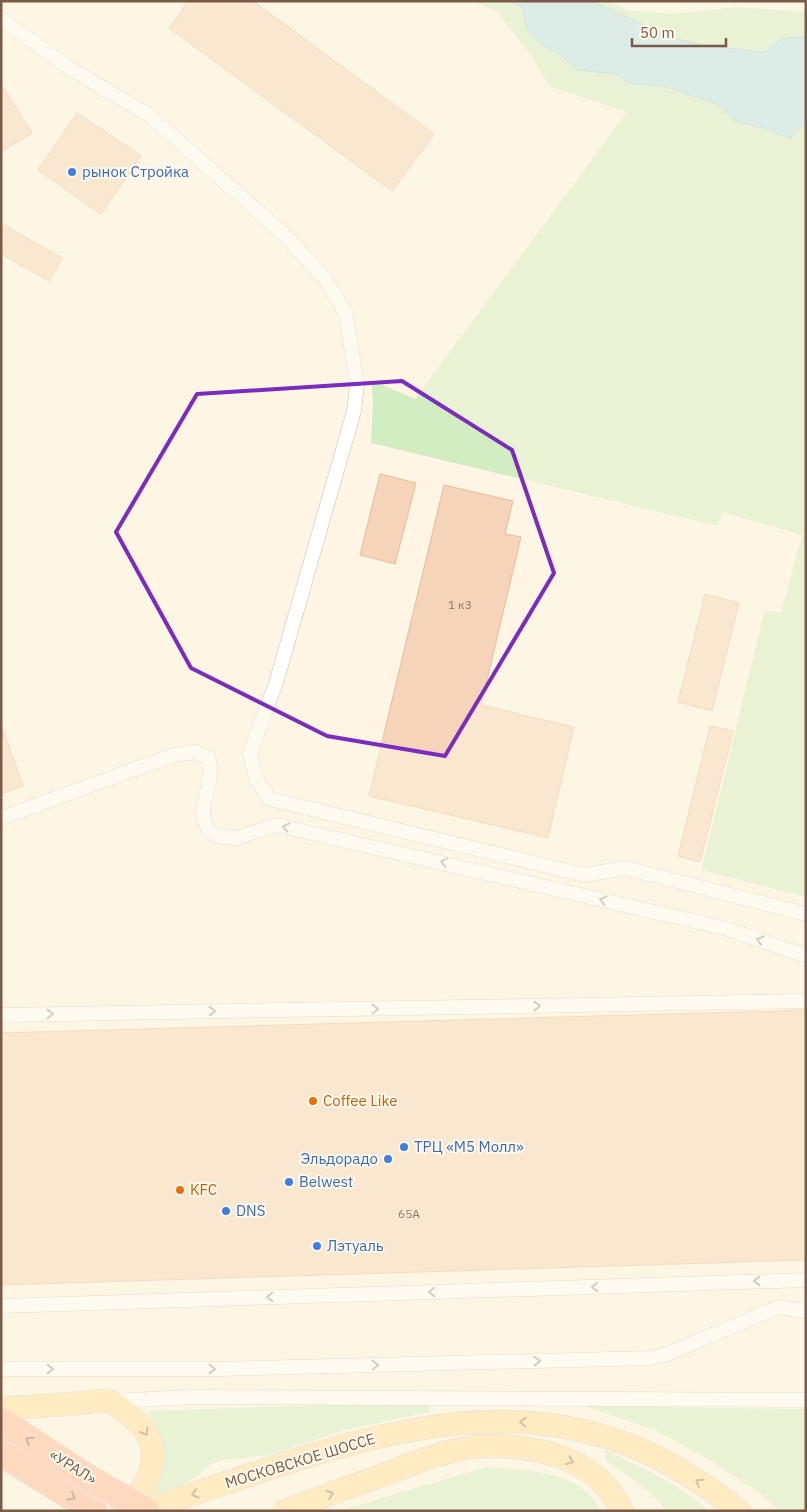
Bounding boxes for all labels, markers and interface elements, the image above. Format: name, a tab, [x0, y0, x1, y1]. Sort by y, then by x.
scale bar	[632, 15, 726, 47]
text: 50 m	[640, 23, 675, 42]
place label: рынок Стройка	[82, 162, 189, 181]
marker: рынок Стройка	[66, 166, 78, 178]
house number: 1 к3	[448, 597, 472, 612]
one-way arrow	[281, 822, 290, 833]
one-way arrow	[440, 857, 449, 868]
one-way arrow	[598, 895, 607, 906]
one-way arrow	[756, 935, 765, 945]
one-way arrow	[534, 1001, 542, 1011]
one-way arrow	[371, 1003, 379, 1014]
one-way arrow	[209, 1006, 217, 1016]
one-way arrow	[46, 1009, 54, 1019]
place label: Coffee Like	[323, 1091, 397, 1110]
marker: Coffee Like	[307, 1095, 319, 1107]
place label: ТРЦ «М5 Молл»	[414, 1137, 524, 1156]
marker: ТРЦ «М5 Молл»	[398, 1141, 410, 1153]
place label: Эльдорадо	[301, 1149, 378, 1168]
marker: Эльдорадо	[382, 1153, 394, 1165]
place label: Belwest	[299, 1172, 353, 1191]
marker: Belwest	[283, 1176, 295, 1188]
place label: KFC	[190, 1180, 217, 1199]
marker: KFC	[174, 1184, 186, 1196]
place label: DNS	[236, 1201, 265, 1220]
marker: DNS	[220, 1205, 232, 1217]
house number: 65А	[398, 1206, 420, 1221]
place label: Лэтуаль	[327, 1236, 384, 1255]
marker: Лэтуаль	[311, 1240, 323, 1252]
one-way arrow	[753, 1276, 761, 1287]
one-way arrow	[590, 1281, 598, 1292]
one-way arrow	[428, 1287, 436, 1297]
one-way arrow	[266, 1292, 274, 1303]
one-way arrow	[534, 1356, 542, 1366]
one-way arrow	[372, 1360, 379, 1370]
one-way arrow	[46, 1364, 54, 1374]
one-way arrow	[209, 1364, 217, 1374]
one-way arrow	[518, 1417, 526, 1428]
one-way arrow	[138, 1426, 148, 1435]
street label: МОСКОВСКОЕ ШОССЕ	[222, 1429, 377, 1492]
one-way arrow	[26, 1437, 35, 1446]
street label: «УРАЛ»	[46, 1445, 101, 1489]
one-way arrow	[565, 1455, 574, 1465]
one-way arrow	[696, 1479, 705, 1488]
one-way arrow	[192, 1489, 200, 1499]
one-way arrow	[325, 1490, 334, 1500]
one-way arrow	[67, 1491, 76, 1501]

